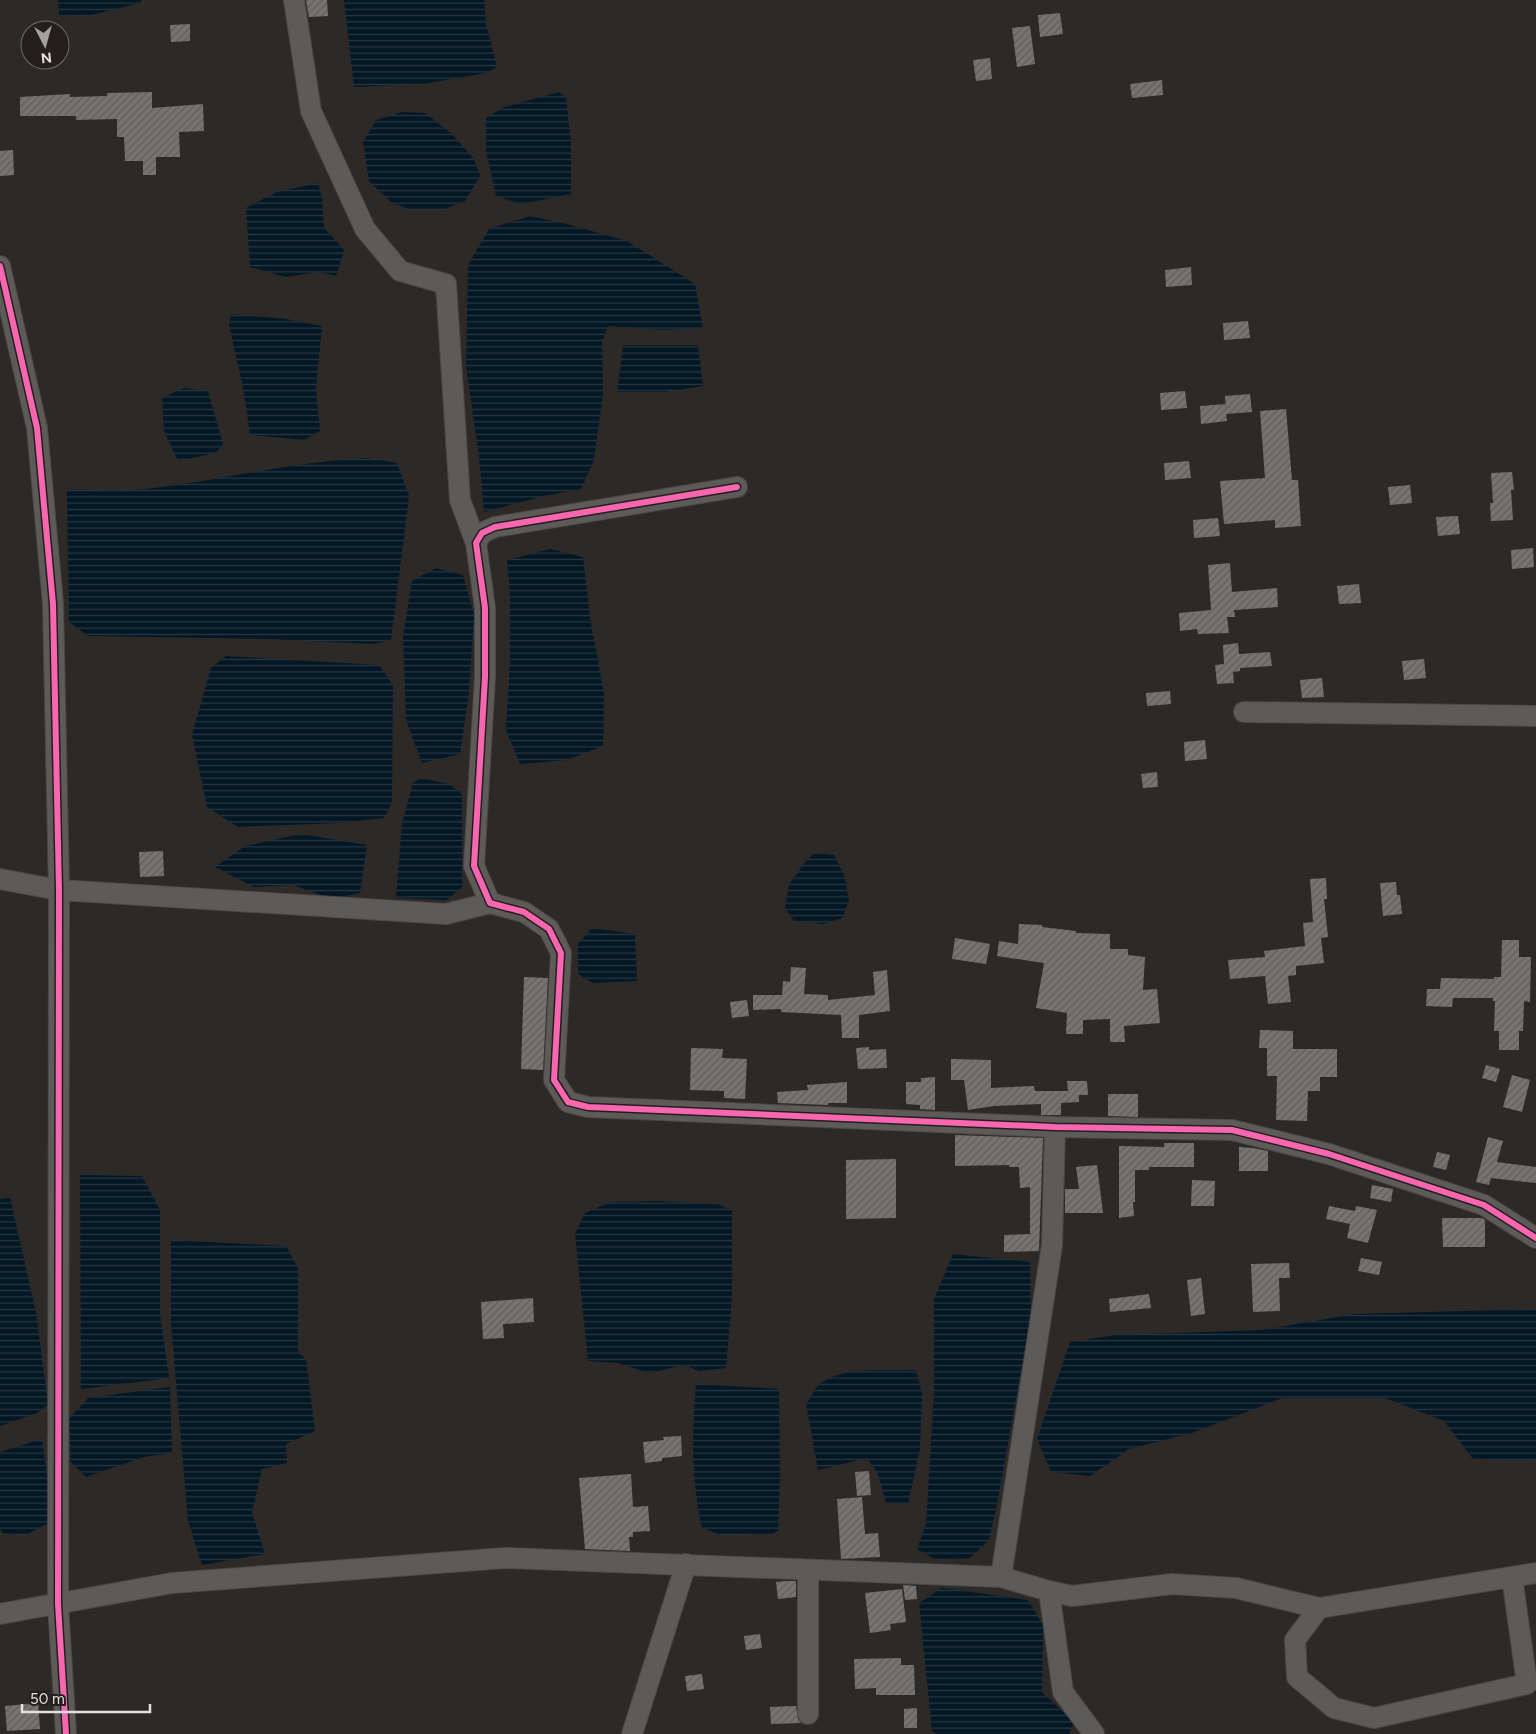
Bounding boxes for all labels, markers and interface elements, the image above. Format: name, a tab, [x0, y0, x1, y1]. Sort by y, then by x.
north arrow	[20, 20, 70, 70]
text: N	[40, 48, 53, 66]
scale bar	[22, 1682, 150, 1714]
text: 50 m	[30, 1690, 65, 1708]

